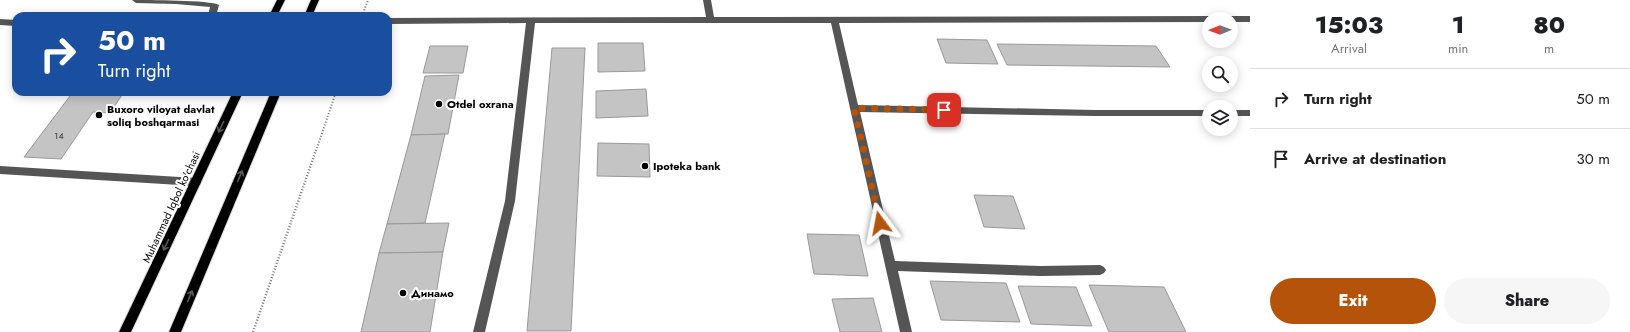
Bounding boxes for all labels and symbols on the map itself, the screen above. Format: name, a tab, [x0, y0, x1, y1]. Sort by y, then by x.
north arrow	[1202, 12, 1238, 48]
pin	[927, 93, 961, 127]
place label: Otdel oxrana	[447, 96, 514, 112]
marker: Otdel oxrana	[434, 99, 444, 109]
place label: Buxoro viloyat davlat soliq boshqarmasi	[107, 101, 215, 130]
marker: Buxoro viloyat davlat soliq boshqarmasi	[94, 110, 104, 120]
one-way arrow	[217, 121, 224, 133]
house number: 14	[54, 129, 64, 142]
street label: Muhammad Iqbol ko'chasi	[138, 148, 204, 265]
place label: Ipoteka bank	[653, 158, 721, 174]
marker: Ipoteka bank	[640, 161, 650, 171]
one-way arrow	[237, 171, 244, 183]
position arrow	[859, 202, 901, 244]
one-way arrow	[162, 239, 169, 251]
place label: Динамо	[411, 285, 454, 301]
marker: Динамо	[398, 288, 408, 298]
one-way arrow	[186, 291, 194, 303]

